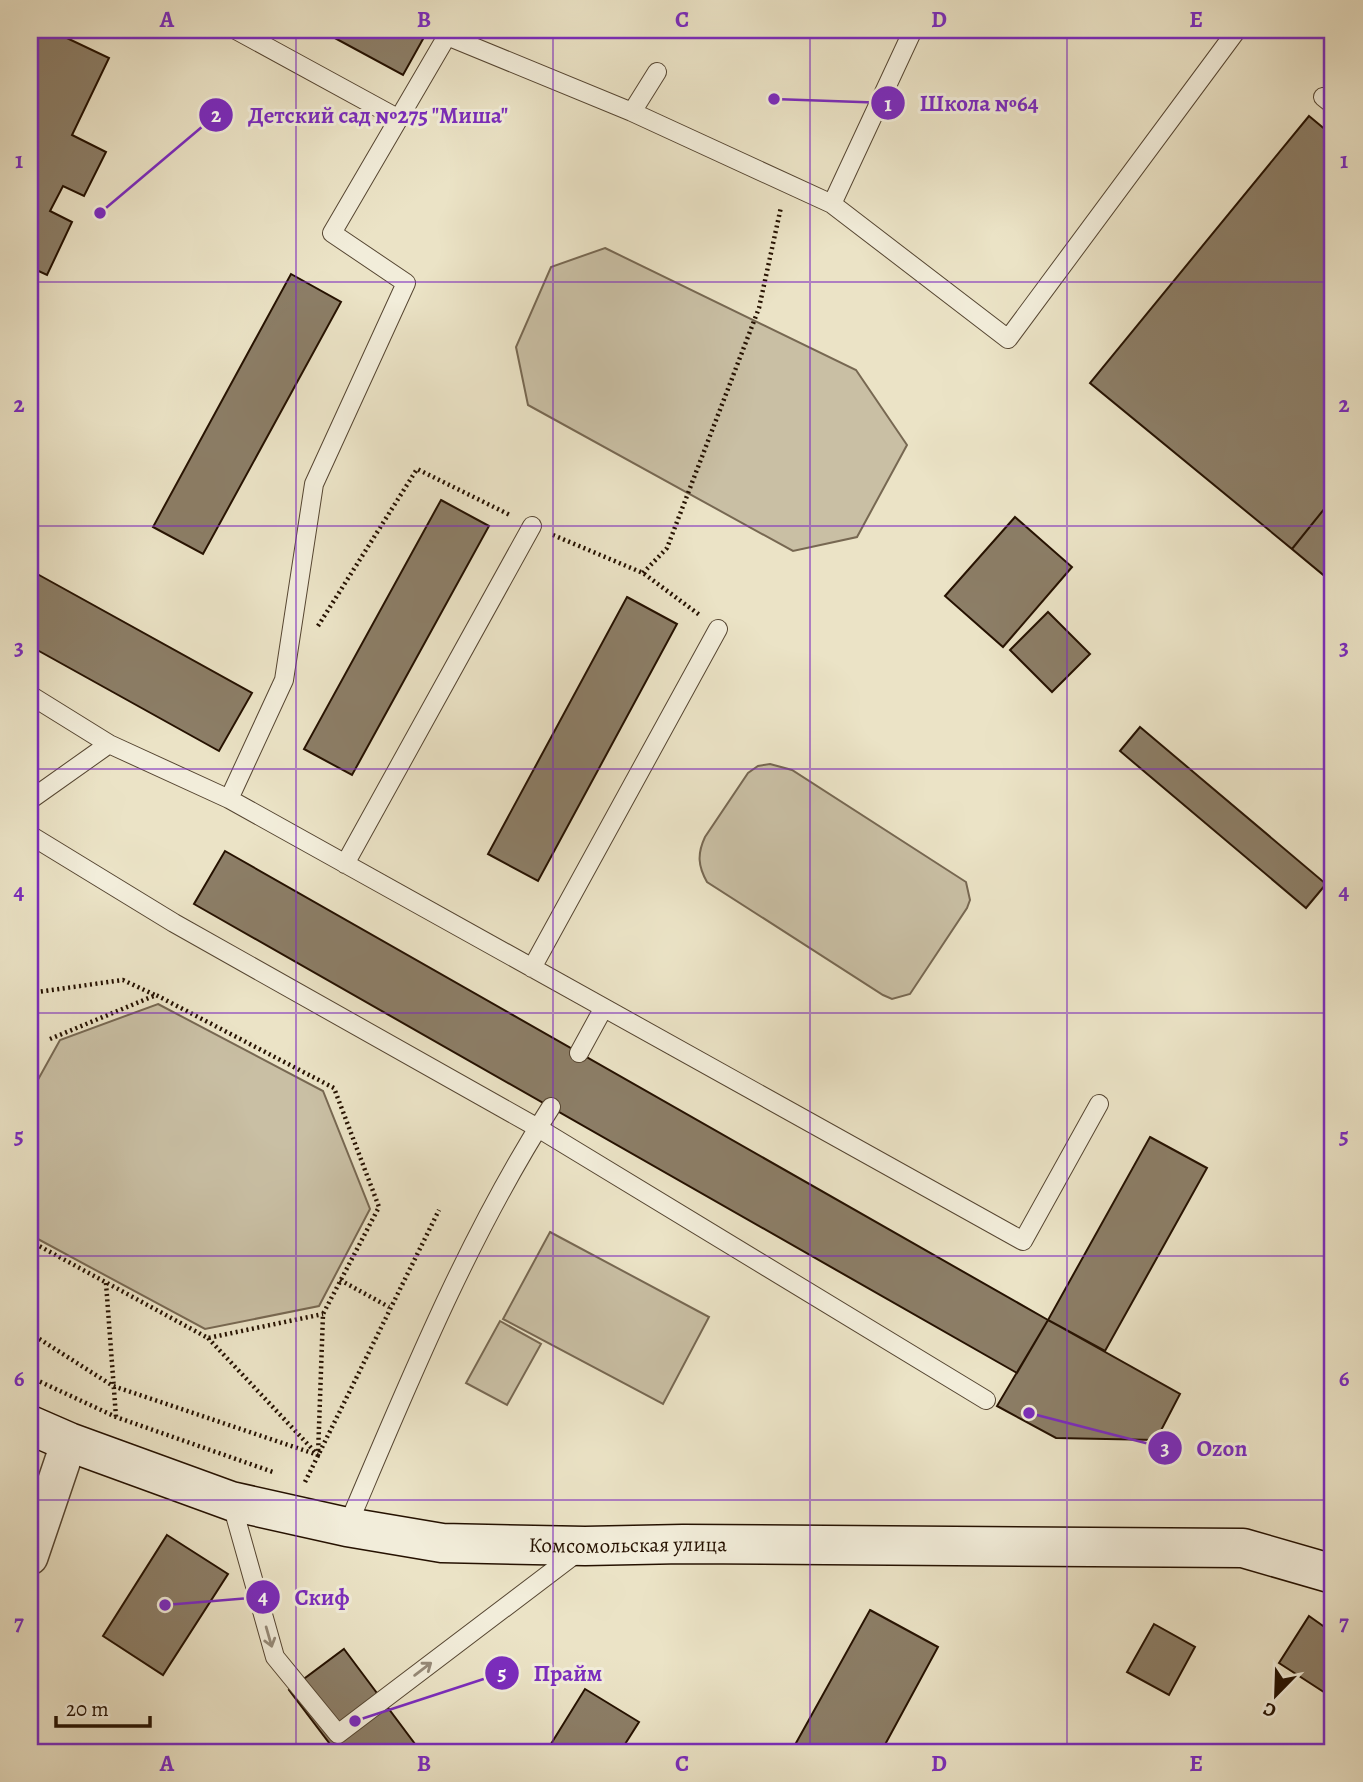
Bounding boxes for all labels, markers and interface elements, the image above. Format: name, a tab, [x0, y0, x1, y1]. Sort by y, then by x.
text: A	[159, 4, 175, 35]
text: B	[417, 4, 431, 35]
text: C	[675, 4, 689, 35]
text: D	[931, 4, 947, 35]
text: E	[1189, 4, 1203, 35]
callout: Школа №64	[871, 81, 1053, 125]
text: Школа №64	[919, 88, 1039, 119]
text: 1	[884, 90, 892, 118]
callout: Детский сад №275 "Миша"	[199, 93, 522, 137]
text: Детский сад №275 "Миша"	[248, 100, 508, 131]
text: 2	[211, 101, 221, 129]
text: 1	[15, 145, 23, 176]
text: 1	[1340, 145, 1348, 176]
text: 2	[13, 389, 25, 420]
text: 2	[1338, 389, 1350, 420]
text: 3	[14, 632, 24, 663]
text: 3	[1339, 632, 1349, 663]
text: 4	[14, 876, 25, 907]
text: 4	[1339, 876, 1350, 907]
text: 5	[14, 1120, 24, 1151]
text: 5	[1339, 1120, 1349, 1151]
text: 6	[14, 1363, 25, 1394]
text: 6	[1339, 1363, 1350, 1394]
callout: Ozon	[1148, 1426, 1261, 1470]
text: Ozon	[1197, 1433, 1247, 1464]
text: 3	[1160, 1434, 1170, 1462]
street label: Комсомольская улица	[528, 1530, 727, 1560]
callout: Скиф	[245, 1575, 363, 1619]
text: Скиф	[295, 1582, 349, 1613]
text: 4	[258, 1583, 268, 1611]
text: 7	[14, 1607, 24, 1638]
text: 7	[1339, 1607, 1349, 1638]
one-way arrow	[264, 1626, 277, 1648]
callout: Прайм	[485, 1651, 616, 1695]
text: Прайм	[534, 1658, 602, 1689]
text: 5	[498, 1659, 507, 1687]
north arrow	[1240, 1660, 1310, 1730]
one-way arrow	[414, 1662, 433, 1677]
scale bar	[56, 1684, 150, 1728]
text: 20 m	[66, 1695, 109, 1723]
text: С	[1259, 1695, 1280, 1724]
text: A	[159, 1748, 175, 1779]
text: B	[417, 1748, 431, 1779]
text: C	[675, 1748, 689, 1779]
text: D	[931, 1748, 947, 1779]
text: E	[1189, 1748, 1203, 1779]

